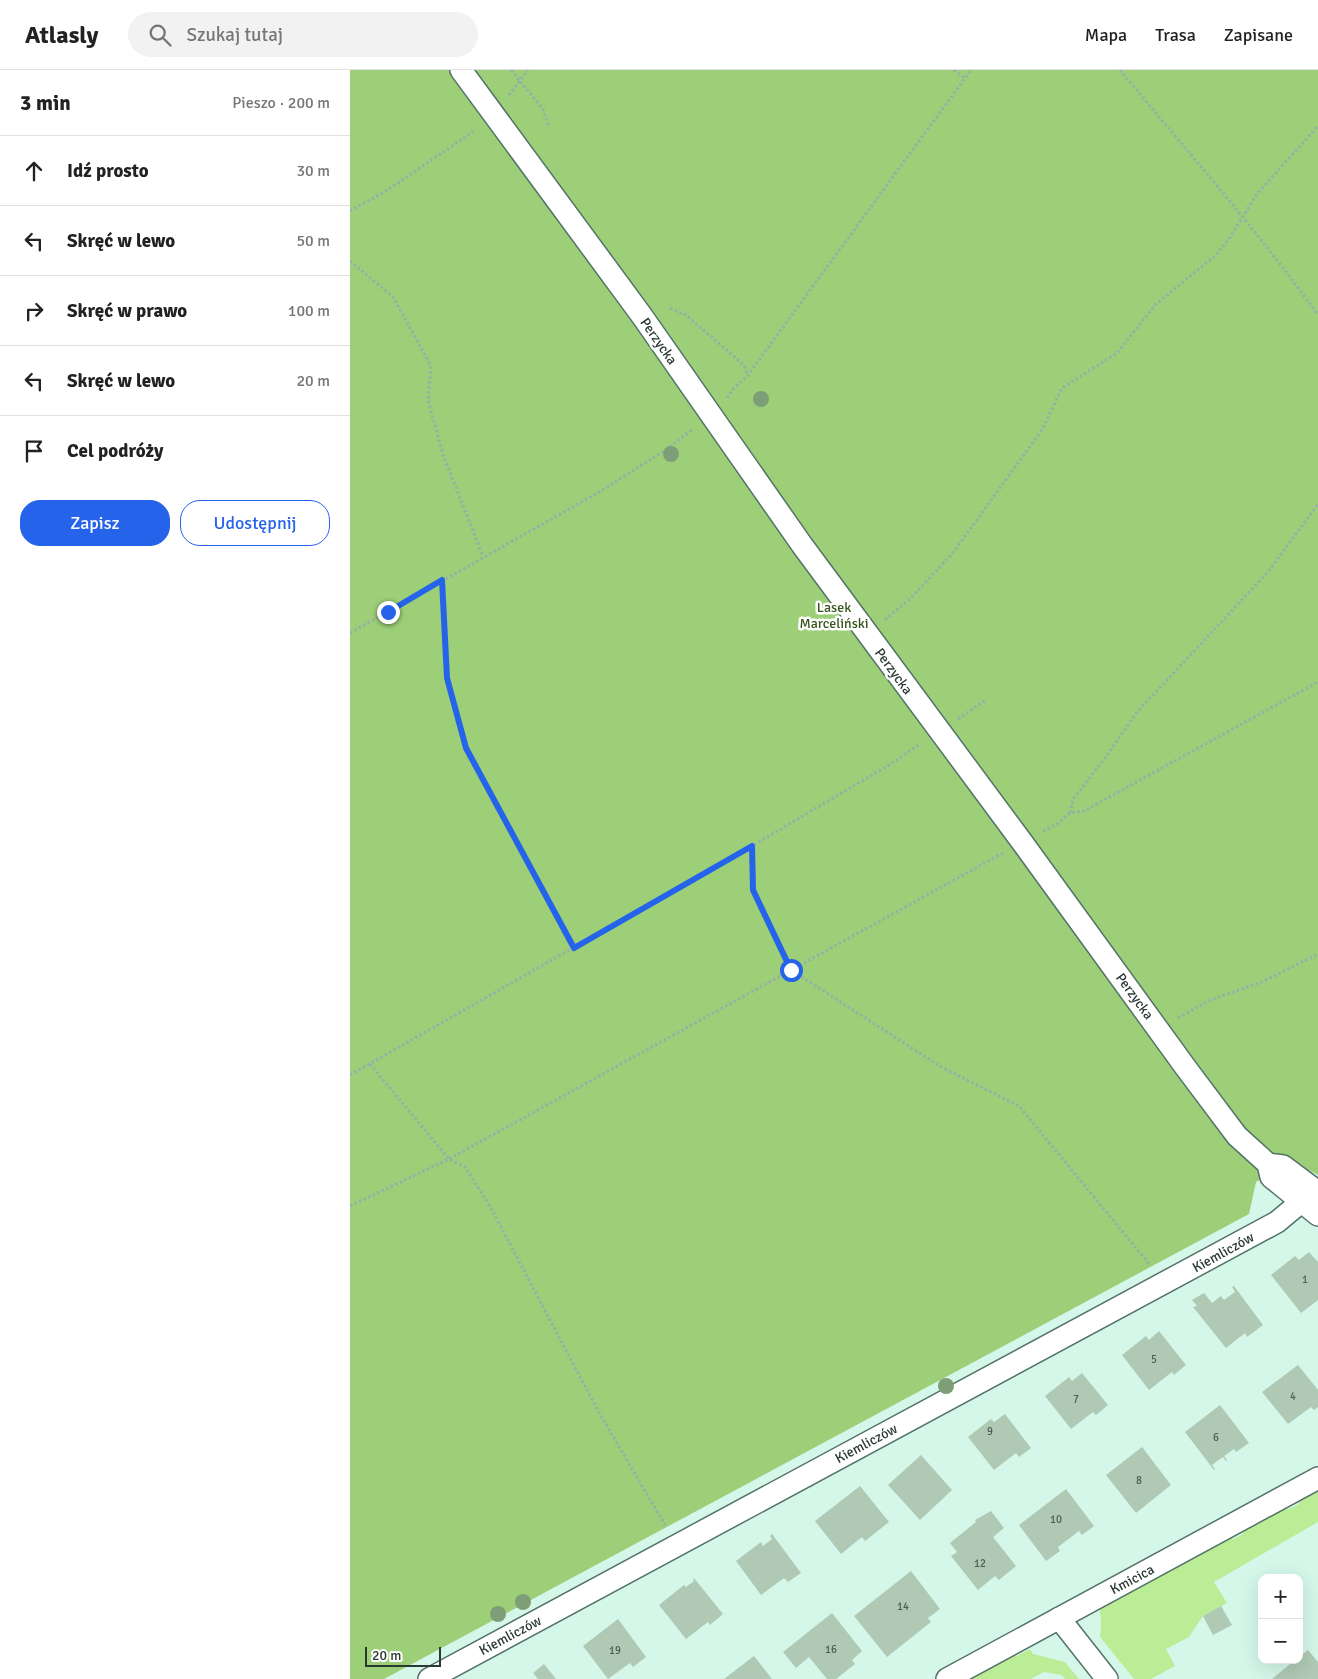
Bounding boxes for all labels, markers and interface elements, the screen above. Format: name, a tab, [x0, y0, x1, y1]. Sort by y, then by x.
search box	[128, 12, 478, 57]
text: Atlasly	[25, 20, 98, 50]
icon: search	[146, 21, 174, 49]
text: Szukaj tutaj	[186, 23, 283, 47]
text: Mapa	[1085, 24, 1127, 46]
text: Trasa	[1155, 24, 1196, 46]
text: Zapisane	[1224, 24, 1293, 46]
text: 3 min	[20, 90, 71, 116]
text: Pieszo · 200 m	[232, 93, 330, 113]
icon: ahead	[20, 157, 48, 185]
text: Idź prosto	[67, 159, 149, 183]
text: 30 m	[296, 161, 330, 181]
icon: left	[20, 227, 48, 255]
text: Skręć w lewo	[67, 229, 175, 253]
text: 50 m	[296, 231, 330, 251]
icon: right	[20, 297, 48, 325]
text: Skręć w prawo	[67, 299, 187, 323]
text: 100 m	[288, 301, 330, 321]
street label: Perzycka	[636, 315, 681, 368]
icon: left	[20, 367, 48, 395]
text: Skręć w lewo	[67, 369, 175, 393]
text: 20 m	[296, 371, 330, 391]
icon: arrive	[20, 437, 48, 465]
text: Cel podróży	[67, 439, 163, 463]
button: Zapisz	[20, 500, 170, 546]
button: Udostępnij	[180, 500, 330, 546]
park label: Lasek Marceliński	[799, 599, 869, 632]
route end	[377, 601, 400, 624]
street label: Perzycka	[871, 645, 916, 698]
route start	[780, 959, 803, 982]
street label: Perzycka	[1112, 970, 1157, 1023]
street label: Kiemliczów	[1189, 1229, 1257, 1276]
house number: 1	[1302, 1273, 1308, 1286]
house number: 5	[1151, 1353, 1157, 1366]
house number: 4	[1290, 1390, 1296, 1403]
house number: 7	[1073, 1393, 1079, 1406]
street label: Kiemliczów	[832, 1420, 900, 1467]
house number: 9	[987, 1425, 993, 1438]
house number: 6	[1213, 1431, 1219, 1444]
house number: 8	[1136, 1474, 1142, 1487]
house number: 10	[1050, 1513, 1062, 1526]
house number: 12	[974, 1557, 986, 1570]
street label: Kmicica	[1107, 1561, 1157, 1598]
map controls	[1258, 1574, 1303, 1664]
button: +	[1258, 1574, 1303, 1619]
house number: 14	[897, 1600, 909, 1613]
street label: Kiemliczów	[476, 1612, 544, 1659]
button: −	[1258, 1619, 1303, 1664]
house number: 16	[825, 1643, 837, 1656]
scale bar	[365, 1644, 441, 1667]
house number: 19	[609, 1644, 621, 1657]
text: 20 m	[372, 1647, 401, 1664]

